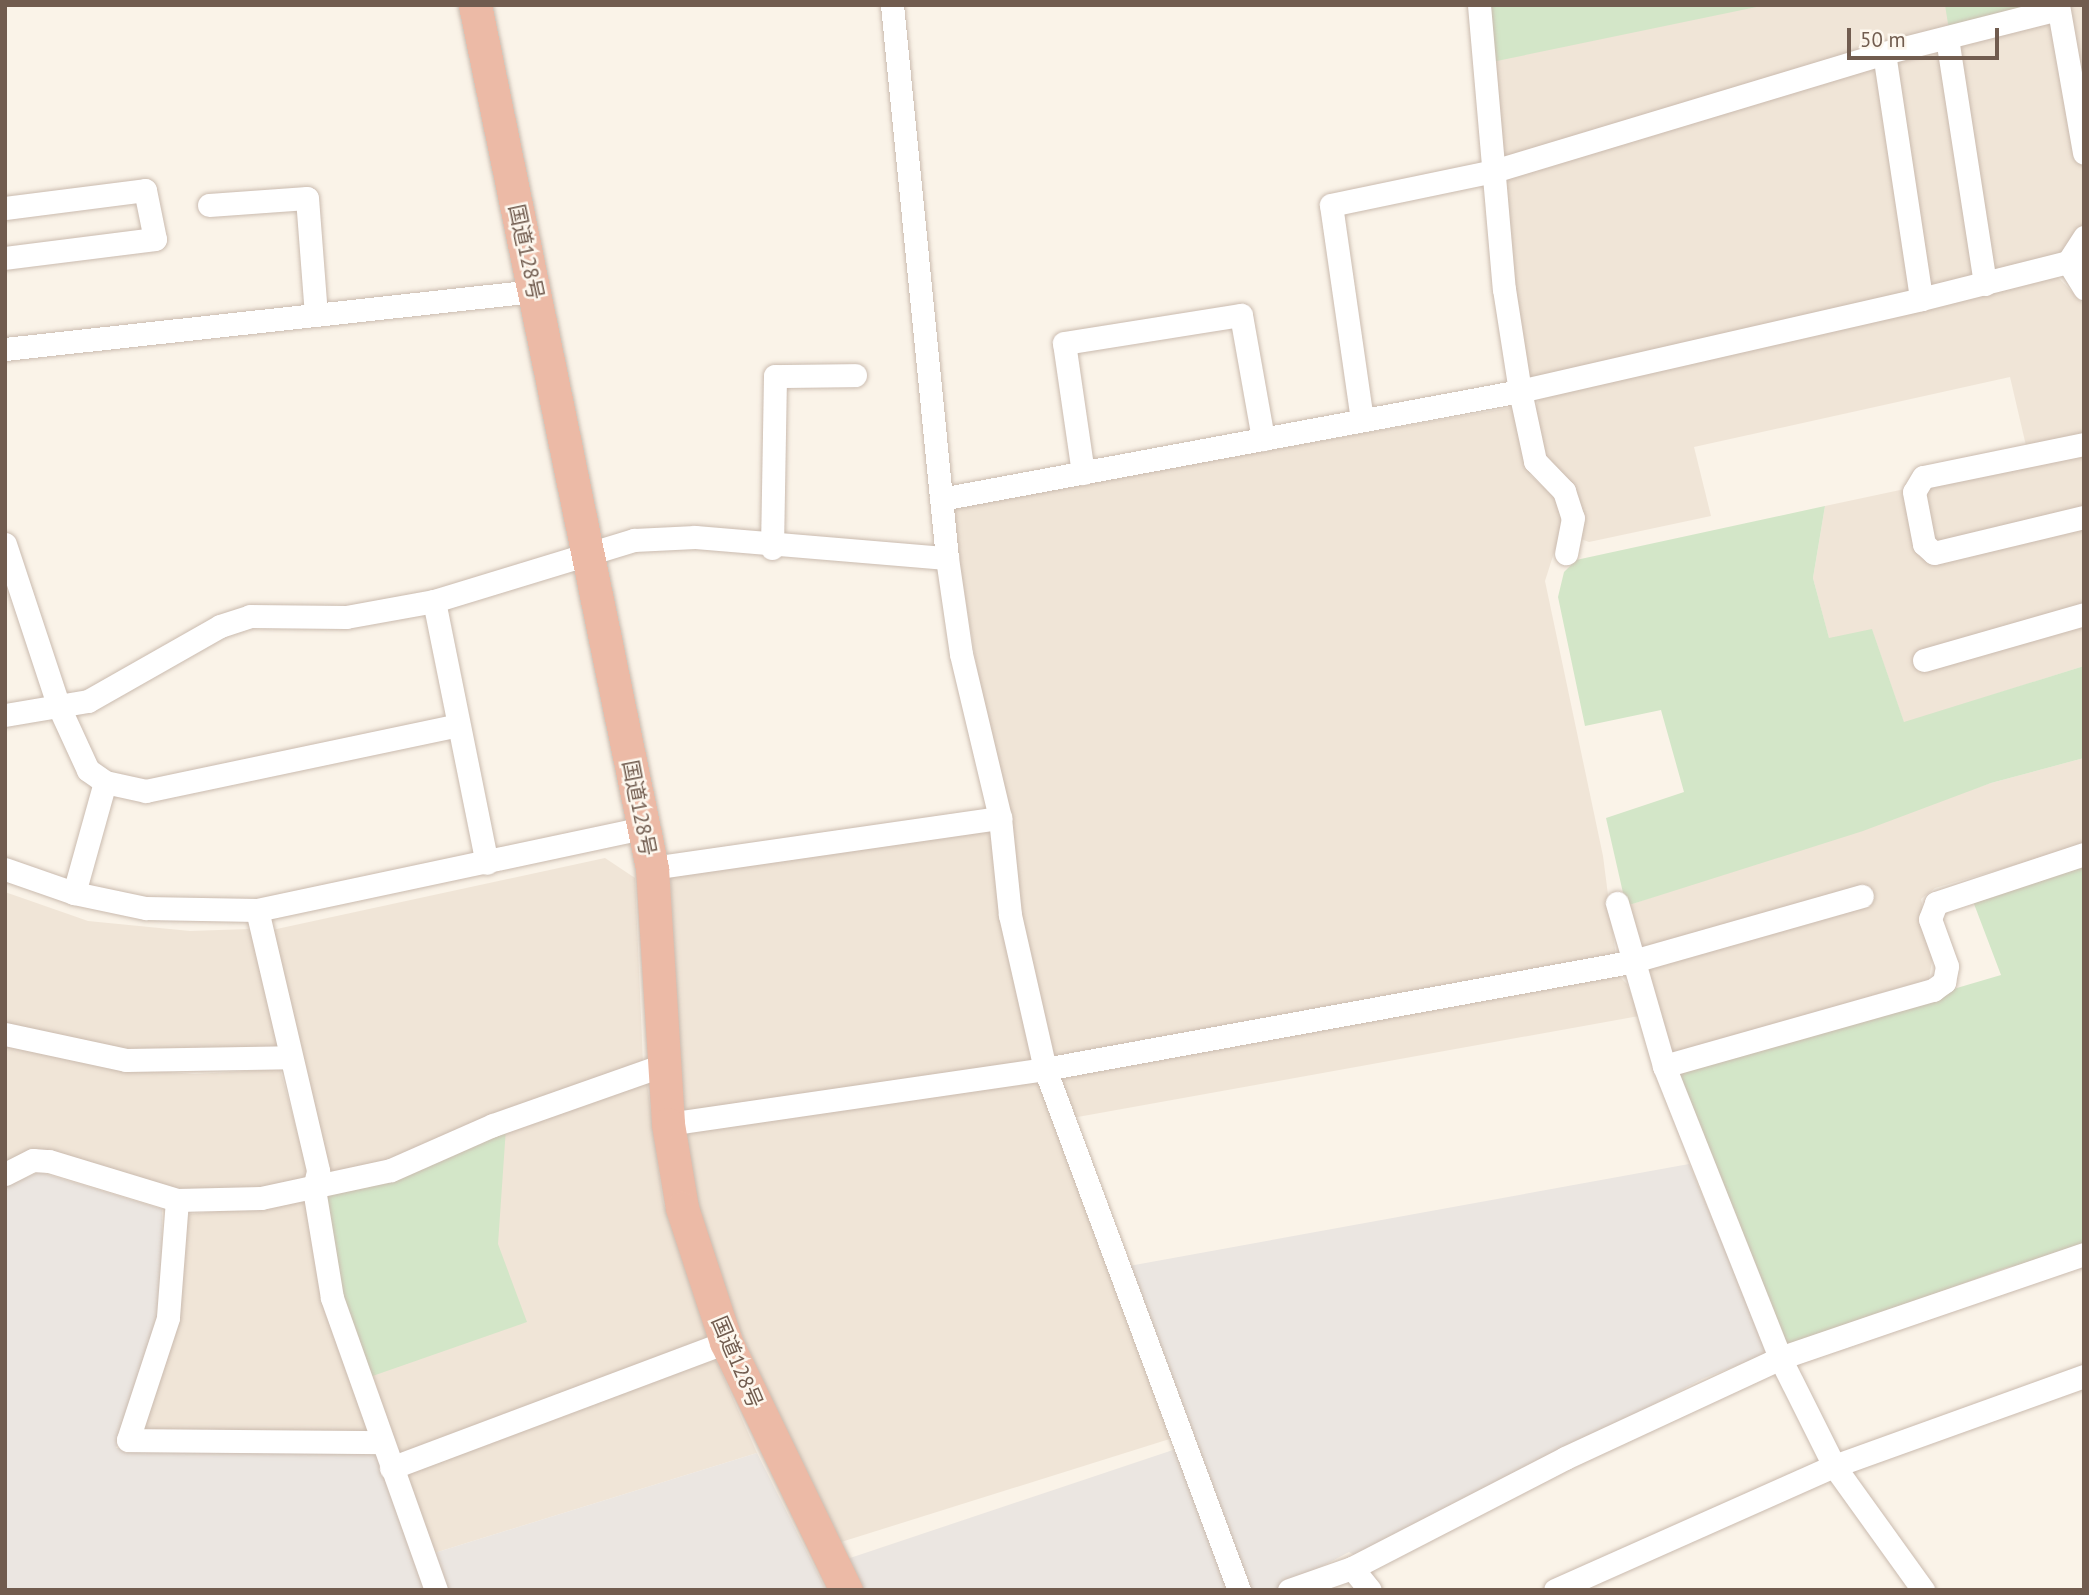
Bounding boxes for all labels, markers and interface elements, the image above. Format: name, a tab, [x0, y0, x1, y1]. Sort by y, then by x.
scale bar	[1851, 14, 2003, 58]
text: 50 m	[1860, 26, 1906, 53]
street label: 国道128号	[504, 202, 548, 302]
street label: 国道128号	[617, 758, 661, 858]
street label: 国道128号	[706, 1312, 768, 1412]

